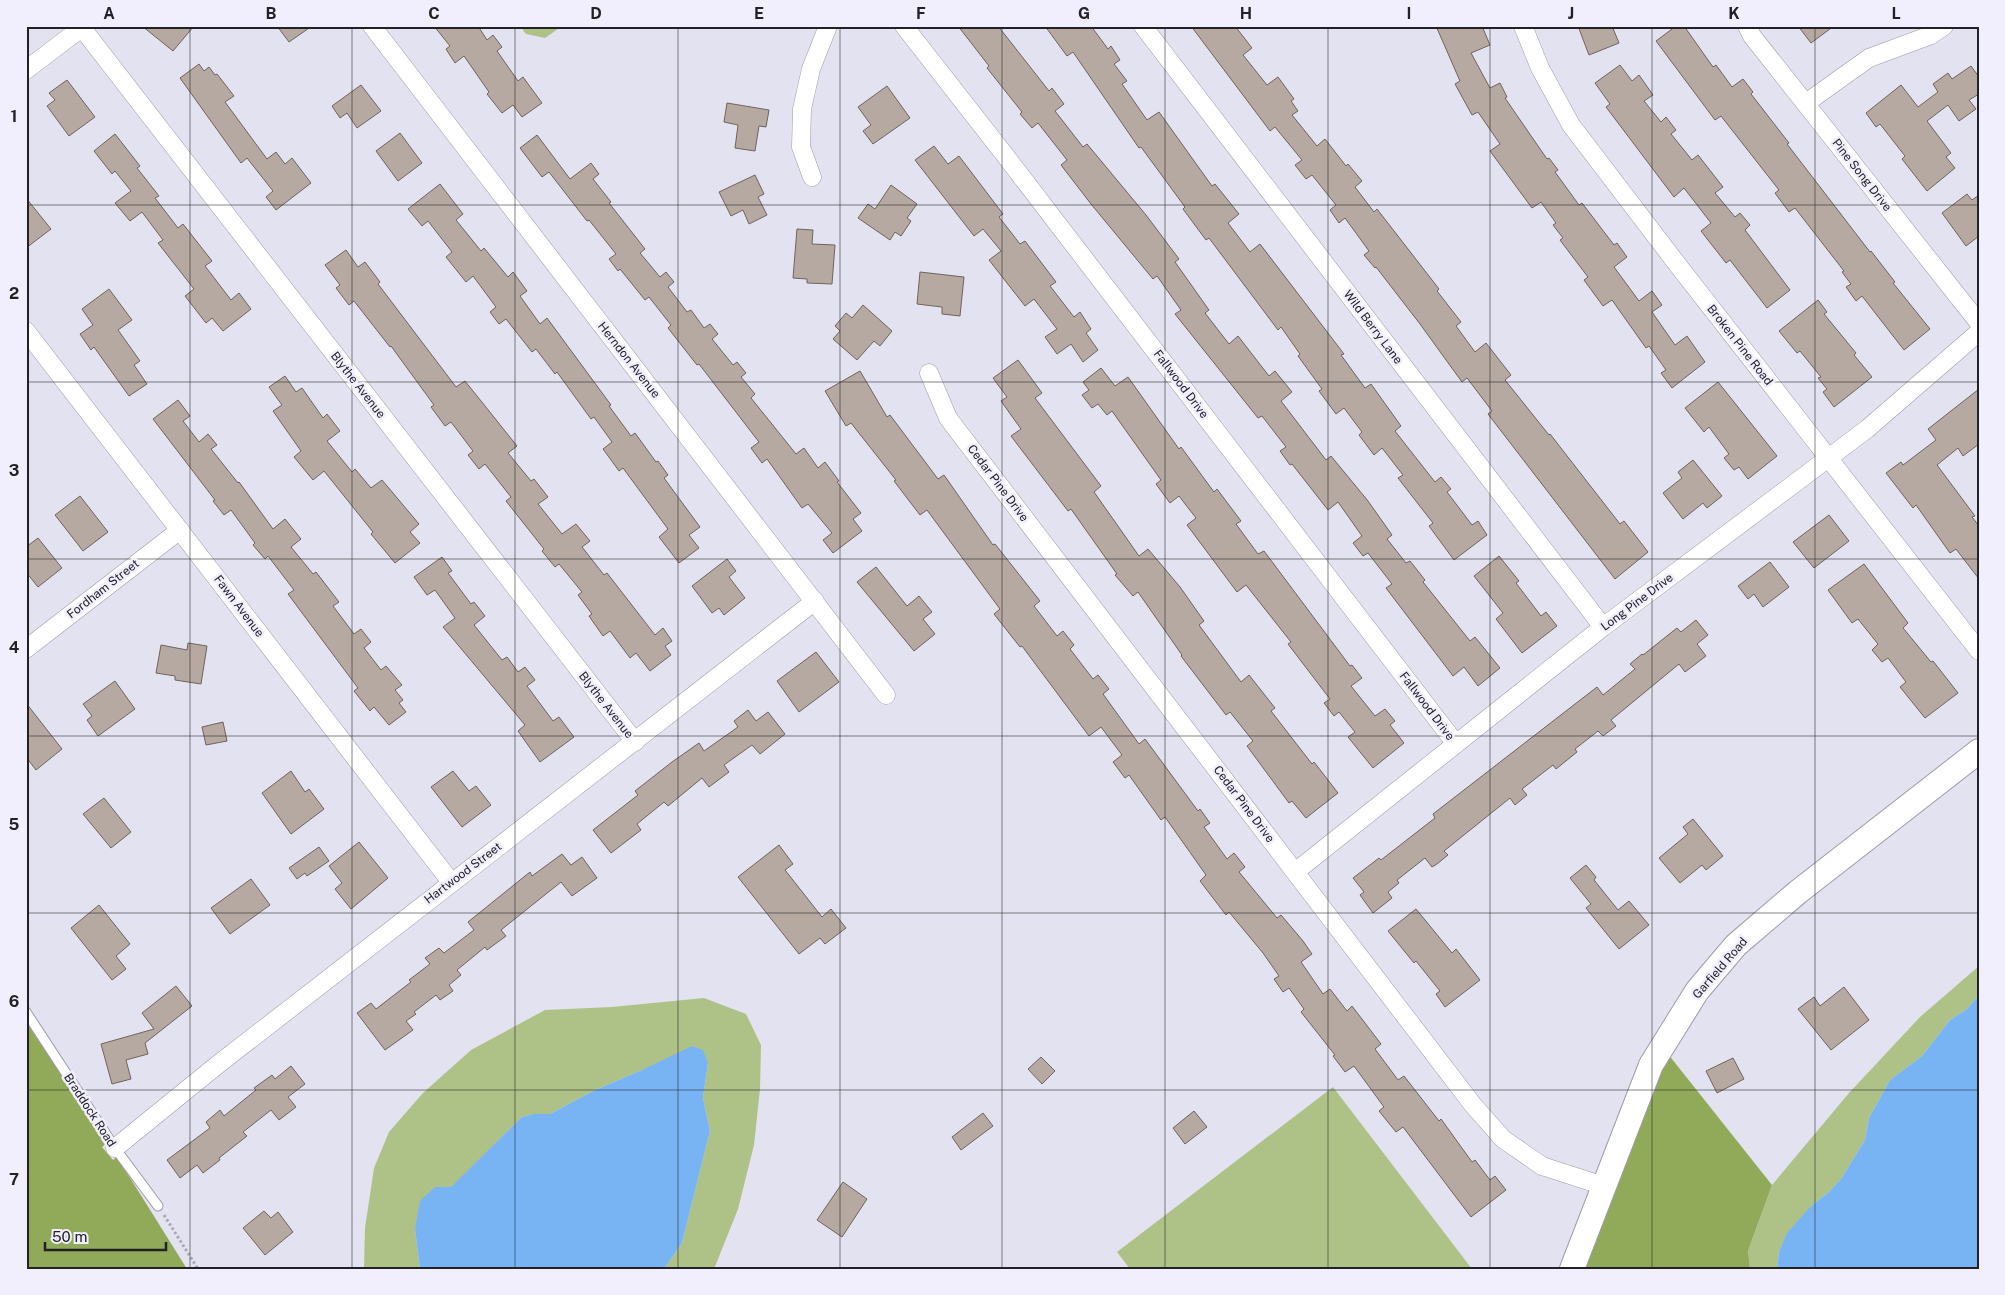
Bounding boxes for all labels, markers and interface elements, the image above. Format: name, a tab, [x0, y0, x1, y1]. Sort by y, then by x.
text: A	[103, 4, 115, 23]
text: B	[266, 4, 277, 23]
text: C	[428, 4, 440, 23]
text: D	[590, 4, 602, 23]
text: E	[754, 4, 764, 23]
text: F	[916, 4, 926, 23]
text: G	[1078, 4, 1090, 23]
text: H	[1240, 4, 1252, 23]
text: I	[1407, 4, 1411, 23]
text: J	[1568, 4, 1574, 23]
text: K	[1728, 4, 1740, 23]
text: L	[1891, 4, 1901, 23]
text: 1	[11, 107, 17, 126]
street label: Pine Song Drive	[1829, 136, 1895, 214]
text: 2	[9, 284, 19, 303]
street label: Wild Berry Lane	[1341, 287, 1405, 367]
street label: Broken Pine Road	[1704, 302, 1776, 388]
street label: Herndon Avenue	[595, 319, 663, 401]
street label: Fallwood Drive	[1151, 347, 1211, 421]
street label: Blythe Avenue	[328, 349, 388, 421]
street label: Cedar Pine Drive	[965, 442, 1032, 524]
text: 3	[9, 461, 19, 480]
street label: Fordham Street	[64, 556, 142, 621]
street label: Long Pine Drive	[1598, 570, 1676, 634]
street label: Fawn Avenue	[211, 572, 267, 640]
text: 4	[9, 638, 20, 657]
street label: Blythe Avenue	[576, 669, 636, 741]
street label: Fallwood Drive	[1397, 669, 1457, 743]
street label: Cedar Pine Drive	[1211, 763, 1278, 845]
text: 5	[9, 815, 20, 834]
street label: Hartwood Street	[422, 839, 505, 907]
street label: Garfield Road	[1690, 935, 1750, 1001]
text: 6	[9, 992, 19, 1011]
street label: Braddock Road	[61, 1071, 119, 1149]
text: 7	[9, 1170, 19, 1189]
scale bar	[45, 1220, 166, 1252]
text: 50 m	[52, 1228, 87, 1245]

